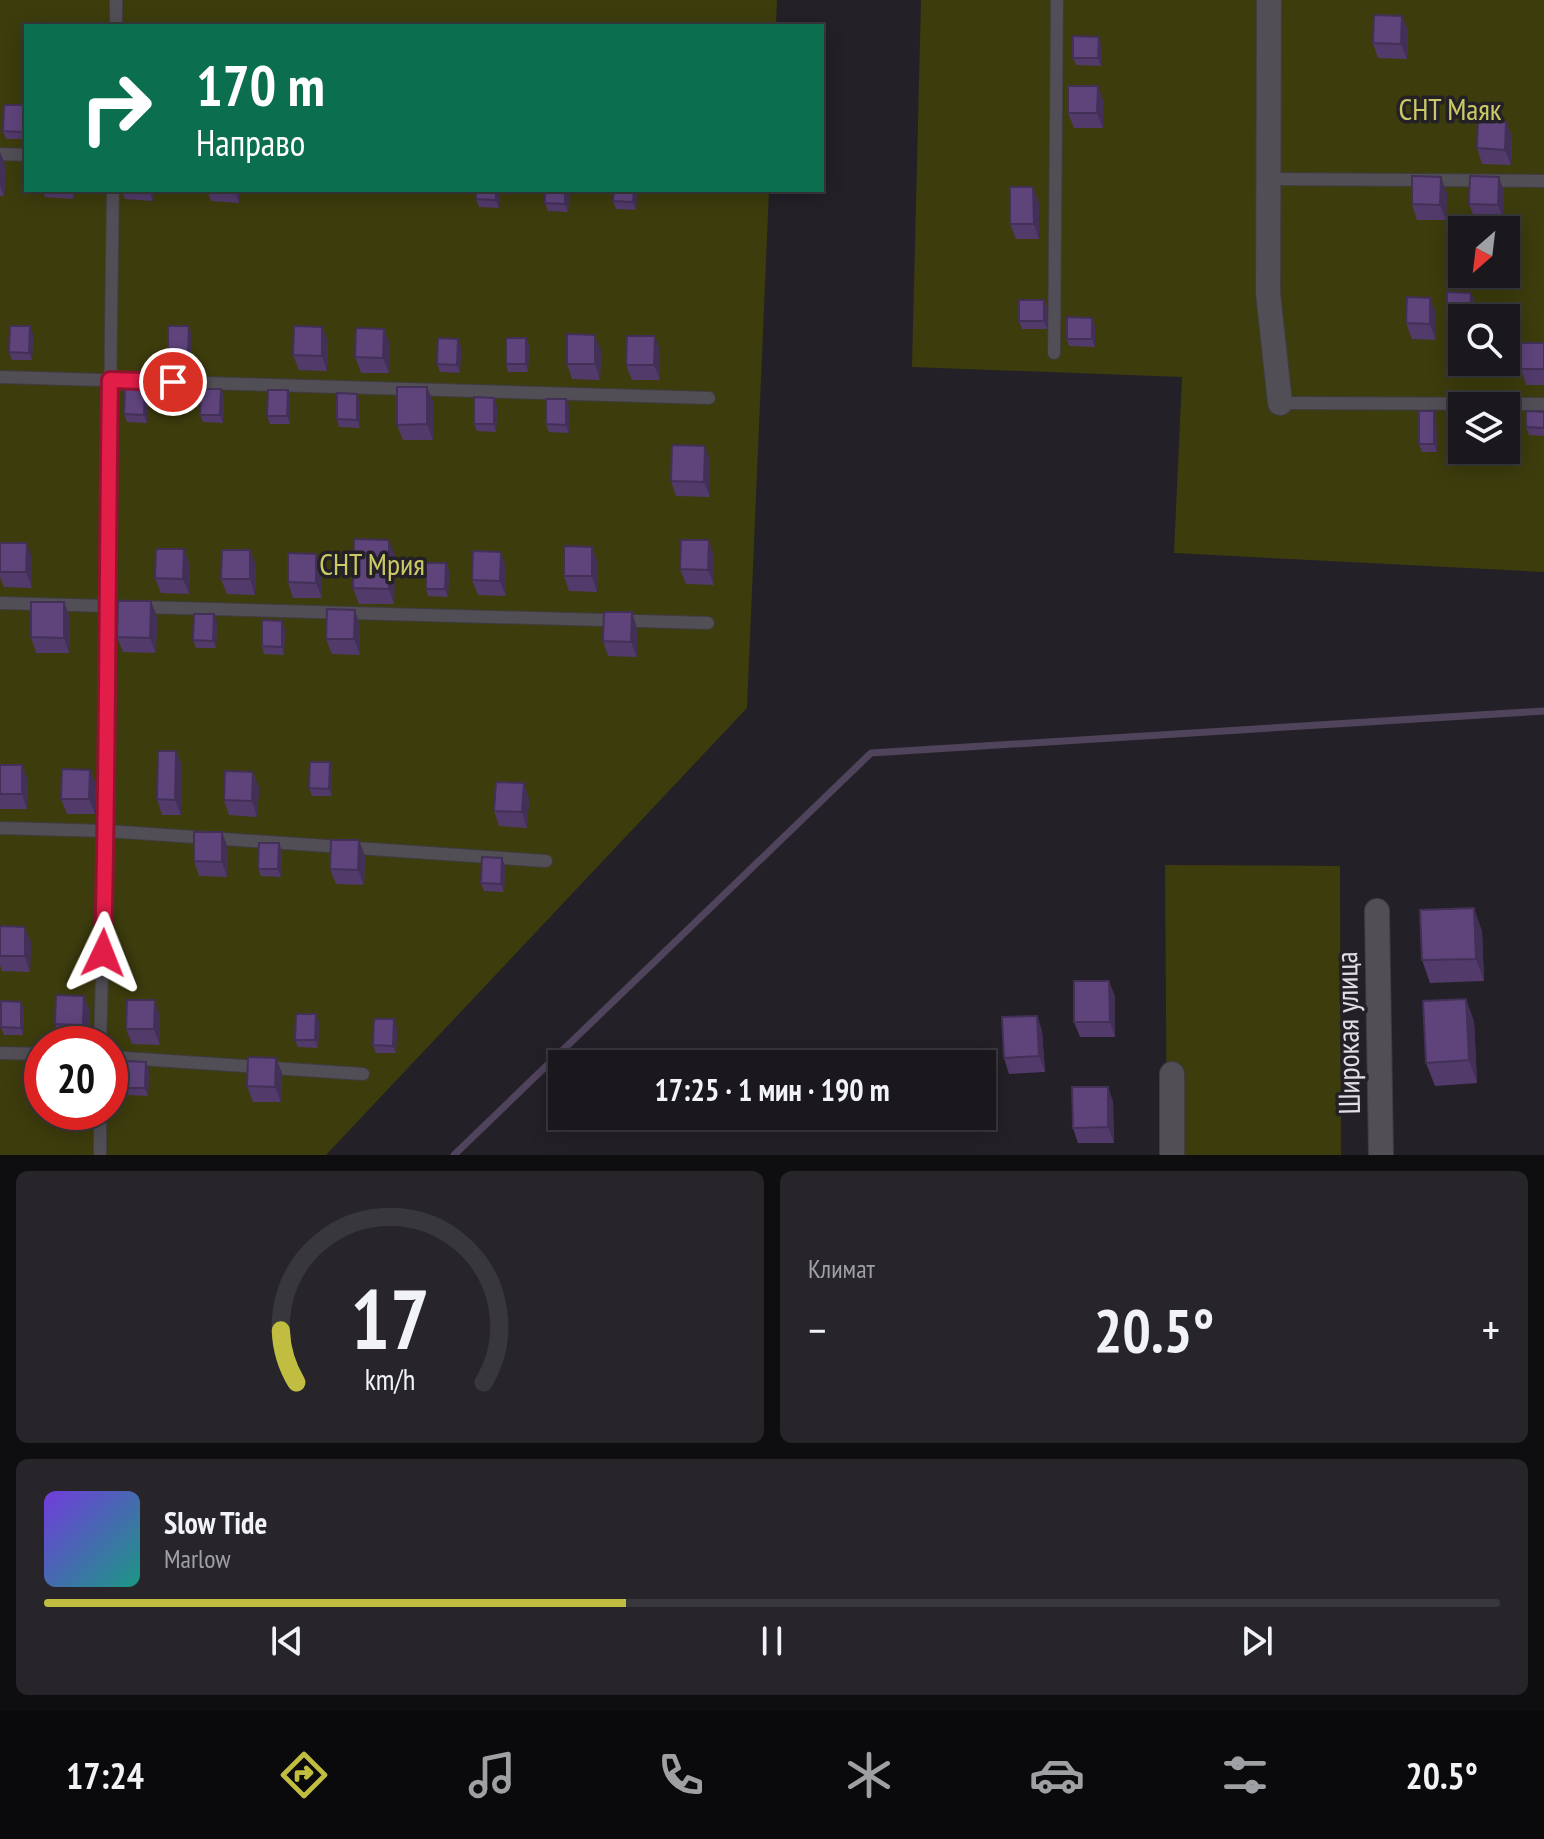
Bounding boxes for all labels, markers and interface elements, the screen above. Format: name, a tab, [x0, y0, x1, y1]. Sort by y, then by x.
text: 170 m	[196, 49, 325, 121]
icon: right	[64, 56, 168, 160]
park label: СНТ Маяк	[1399, 89, 1502, 128]
text: Направо	[196, 119, 305, 166]
north arrow	[1448, 216, 1520, 288]
map controls	[1448, 216, 1520, 464]
button: search	[1448, 304, 1520, 376]
pin	[139, 348, 207, 416]
icon: arrive	[151, 360, 195, 404]
button: layers	[1448, 392, 1520, 464]
park label: СНТ Мрия	[319, 544, 425, 583]
position arrow	[61, 911, 145, 995]
street label: Широкая улица	[1326, 951, 1368, 1115]
speed limit sign: 20	[24, 1026, 128, 1130]
text: 17:25 · 1 мин · 190 m	[654, 1070, 890, 1109]
text: Климат	[808, 1252, 875, 1285]
text: 17	[350, 1264, 430, 1372]
text: 20.5°	[1094, 1291, 1214, 1369]
text: −	[808, 1301, 826, 1358]
text: +	[1482, 1301, 1500, 1358]
text: km/h	[365, 1361, 415, 1398]
text: Slow Tide	[164, 1503, 267, 1542]
text: Marlow	[164, 1542, 230, 1575]
icon: previous	[265, 1619, 309, 1663]
icon: pause	[750, 1619, 794, 1663]
icon: next	[1235, 1619, 1279, 1663]
icon: directions	[276, 1747, 332, 1803]
icon: music	[464, 1747, 520, 1803]
icon: phone	[653, 1747, 709, 1803]
icon: climate	[841, 1747, 897, 1803]
icon: car	[1029, 1747, 1085, 1803]
icon: filters	[1217, 1747, 1273, 1803]
text: 17:24	[66, 1752, 144, 1799]
text: 20.5°	[1406, 1752, 1478, 1799]

